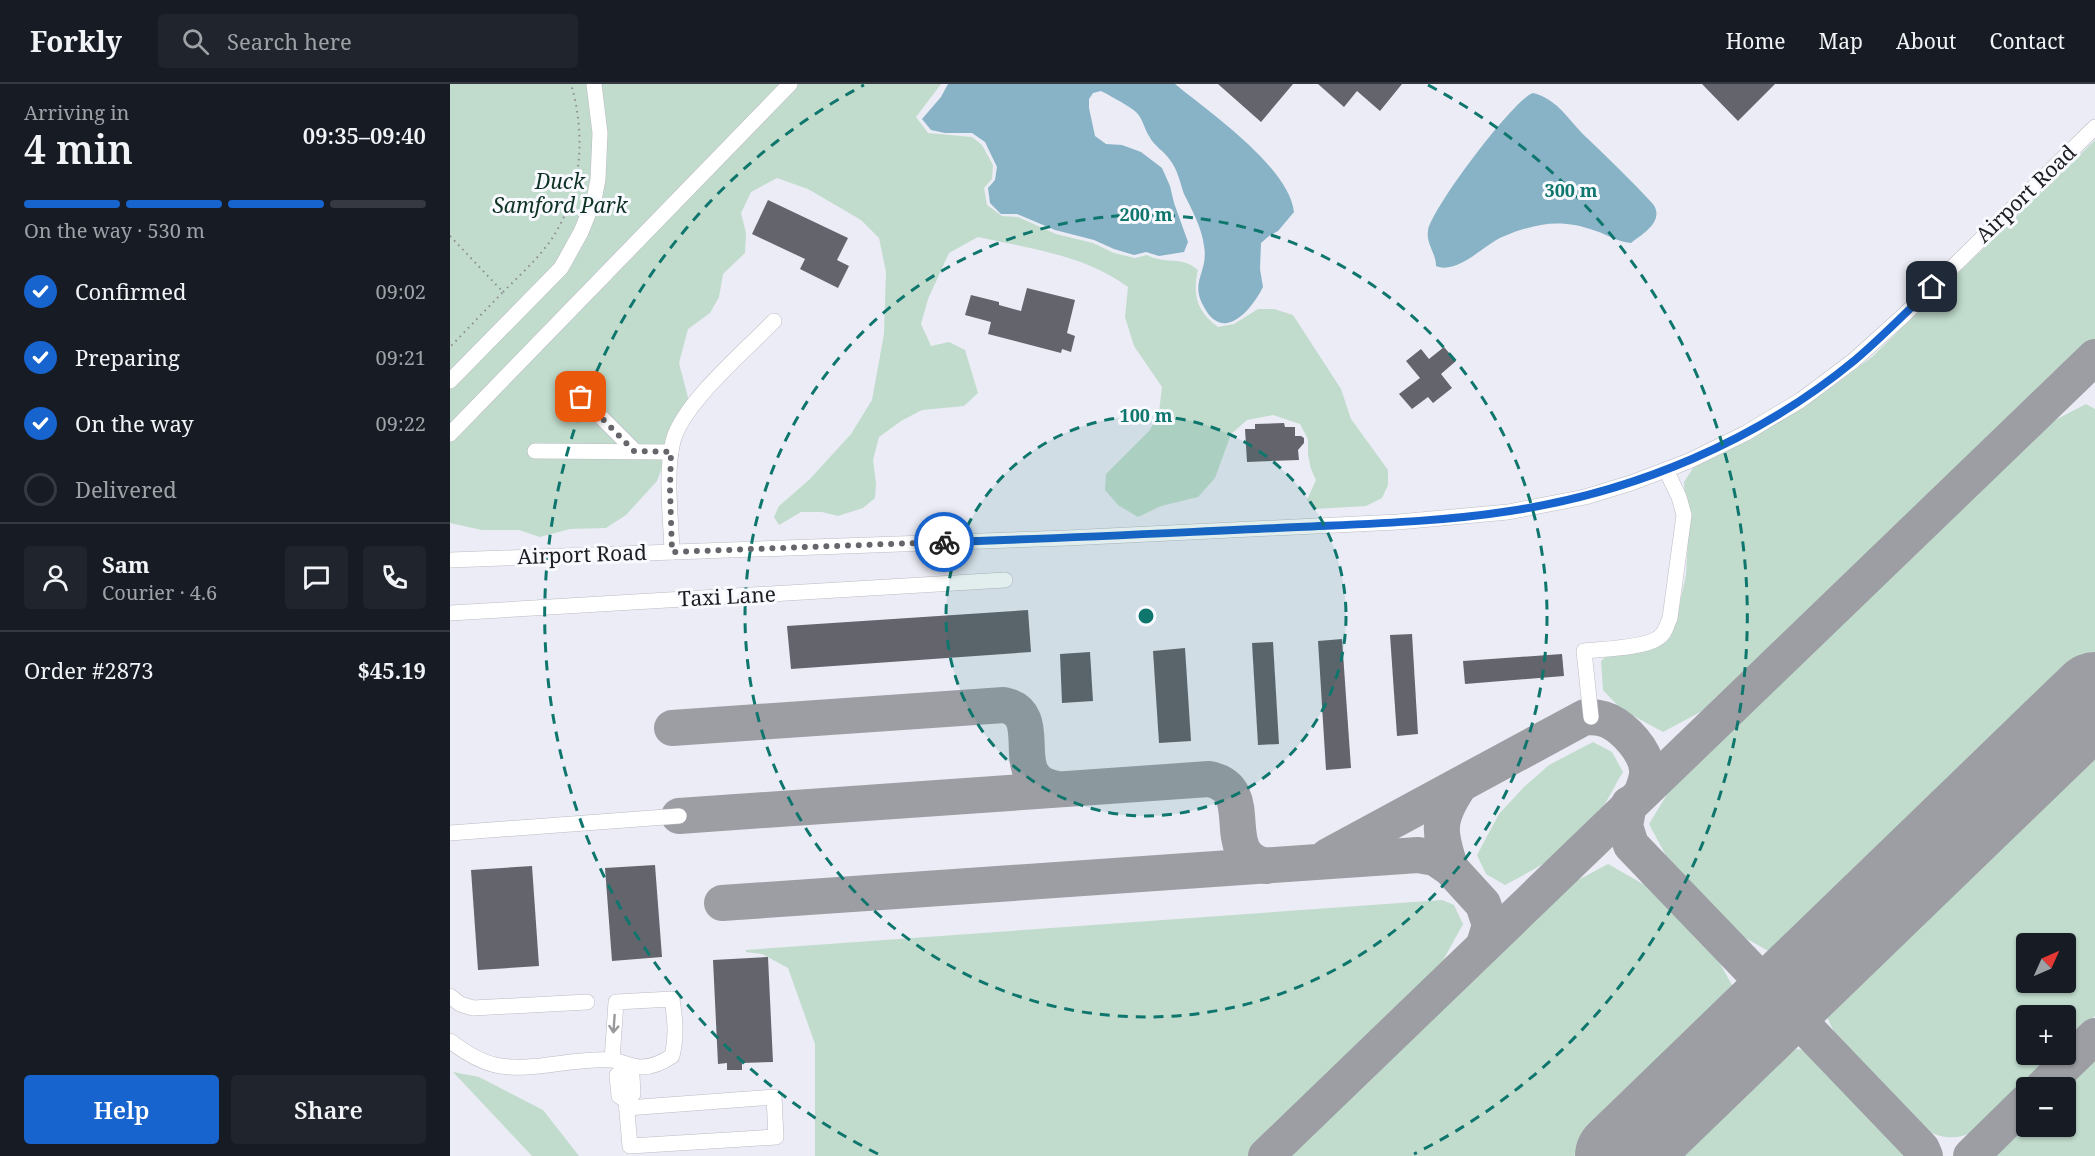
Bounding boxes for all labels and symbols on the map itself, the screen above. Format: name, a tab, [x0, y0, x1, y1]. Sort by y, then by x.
street label: Airport Road	[1969, 138, 2082, 248]
park label: Duck Samford Park	[492, 167, 629, 219]
text: 300 m	[1545, 178, 1598, 202]
text: 200 m	[1120, 202, 1173, 226]
pin	[1906, 261, 1957, 312]
pin	[555, 371, 606, 422]
text: 100 m	[1120, 403, 1173, 427]
courier	[914, 512, 974, 572]
street label: Airport Road	[517, 538, 647, 570]
street label: Taxi Lane	[677, 579, 777, 613]
centre of rings	[1136, 606, 1156, 626]
north arrow	[2016, 933, 2076, 993]
one-way arrow	[609, 1013, 620, 1033]

